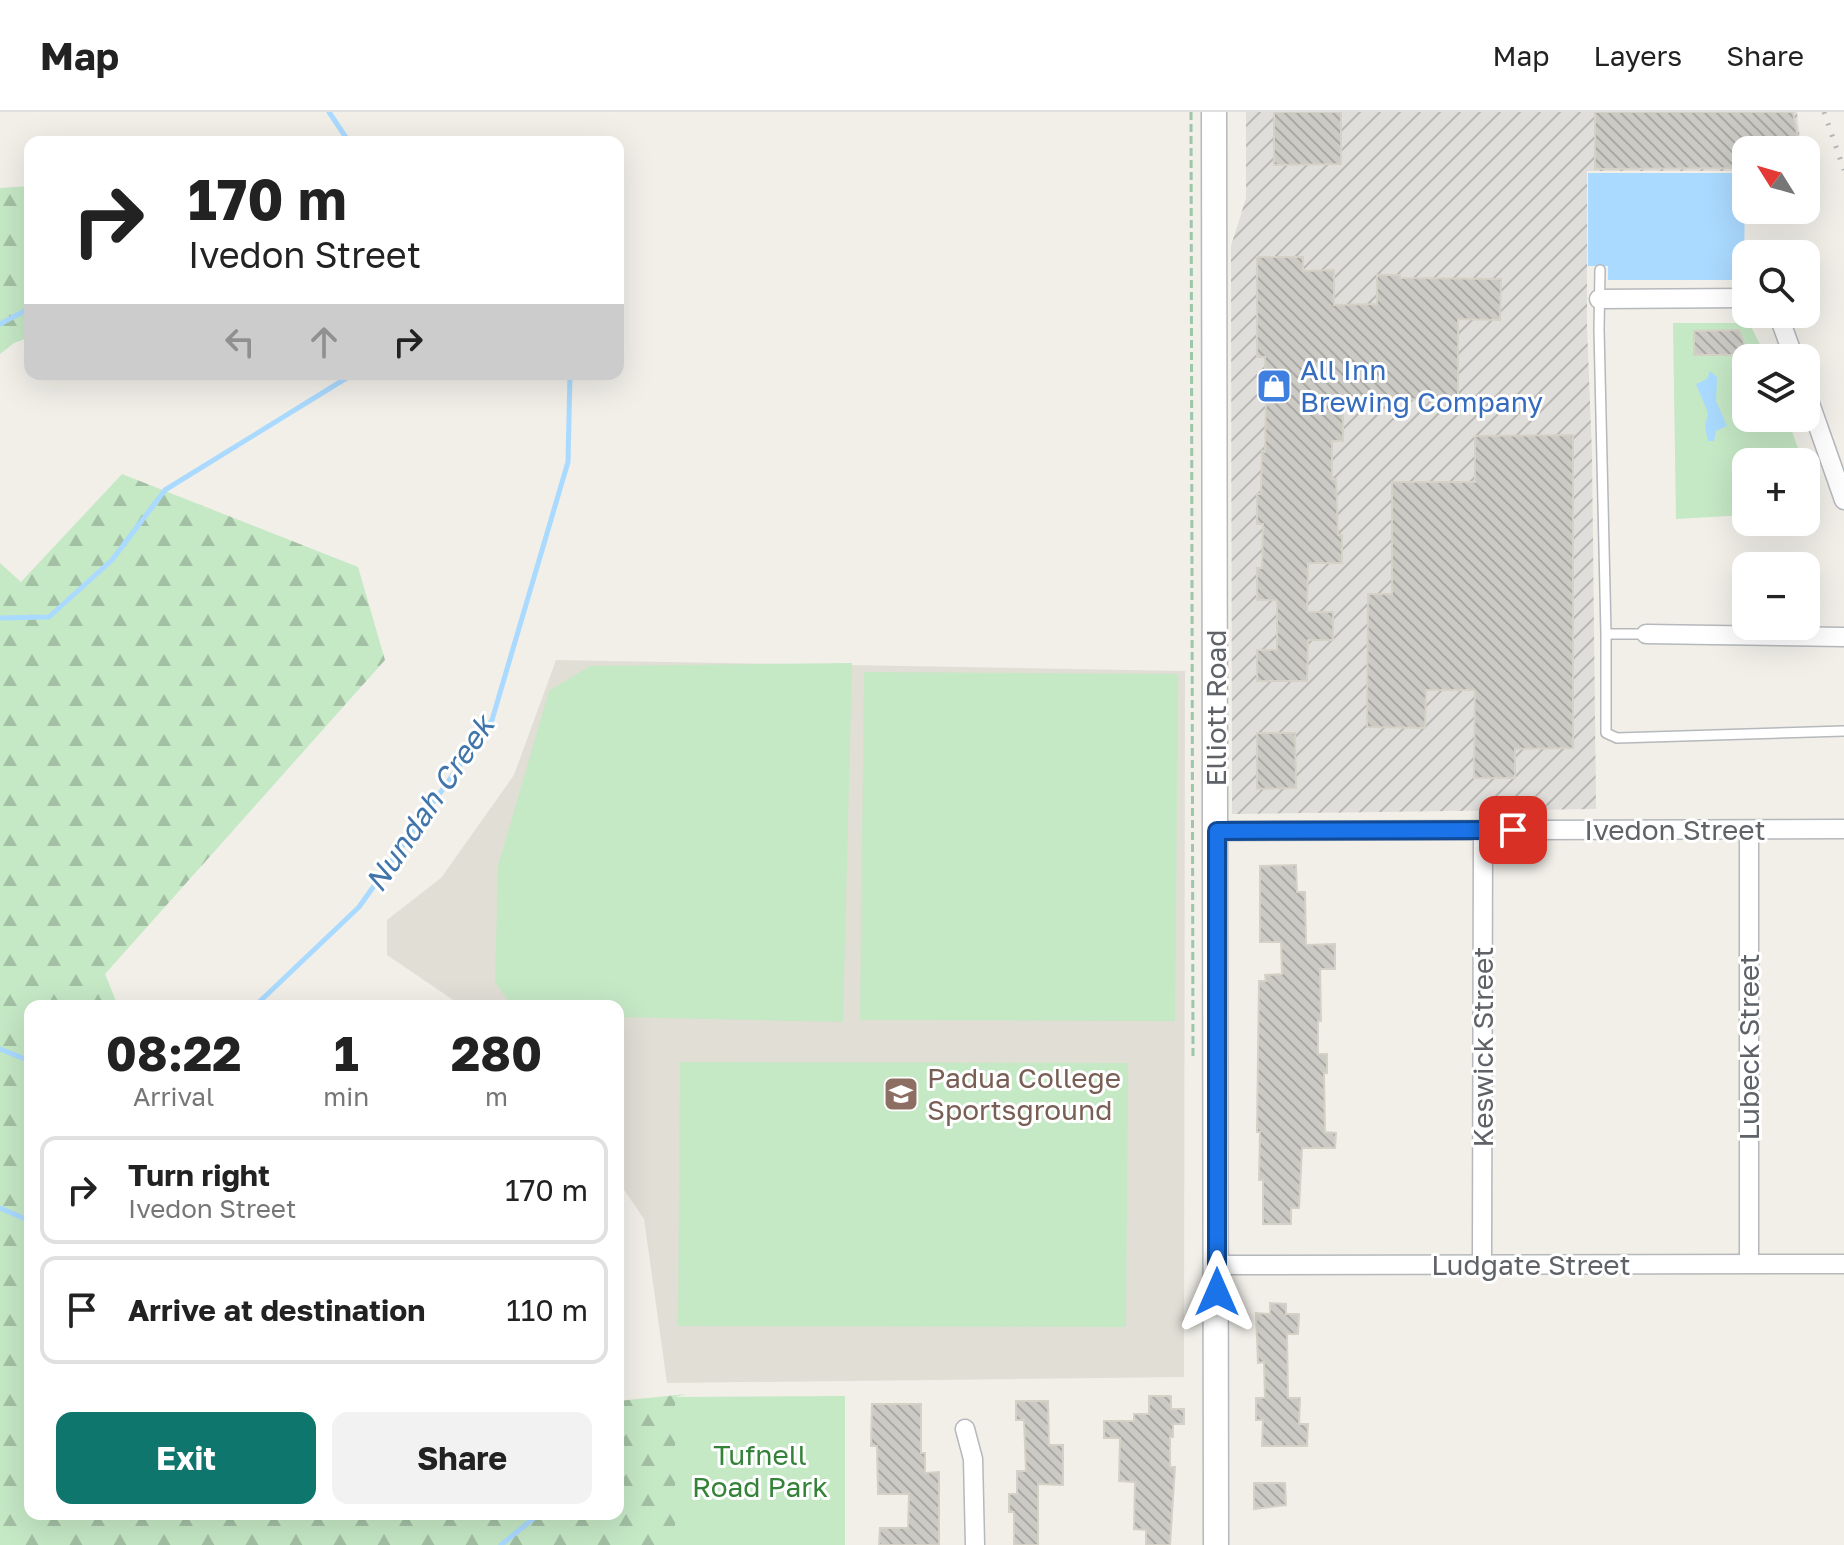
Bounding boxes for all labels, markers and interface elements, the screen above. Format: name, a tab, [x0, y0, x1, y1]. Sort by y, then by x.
text: Map	[40, 33, 119, 78]
text: Map	[1492, 39, 1550, 72]
text: Layers	[1594, 39, 1682, 72]
text: Share	[1726, 39, 1804, 72]
north arrow	[1732, 136, 1820, 224]
map controls	[1732, 136, 1820, 640]
text: 170 m	[188, 165, 347, 232]
icon: right	[56, 168, 160, 272]
text: Ivedon Street	[188, 233, 421, 276]
button: search	[1732, 240, 1820, 328]
icon: left	[218, 320, 262, 364]
icon: ahead	[302, 320, 346, 364]
icon: right	[386, 320, 430, 364]
button: layers	[1732, 344, 1820, 432]
place label: All Inn Brewing Company	[1300, 353, 1543, 418]
shop icon: All Inn Brewing Company	[1255, 367, 1293, 405]
button: +	[1732, 448, 1820, 536]
button: −	[1732, 552, 1820, 640]
street label: Elliott Road	[1199, 629, 1232, 787]
water label: Nundah Creek	[357, 706, 503, 898]
pin	[1479, 796, 1547, 864]
icon: arrive	[1491, 808, 1535, 852]
street label: Ivedon Street	[1584, 813, 1766, 846]
street label: Keswick Street	[1466, 947, 1499, 1148]
street label: Lubeck Street	[1732, 954, 1765, 1140]
text: 08:22	[106, 1024, 242, 1082]
text: 1	[334, 1024, 359, 1082]
text: 280	[451, 1024, 542, 1082]
place label: Padua College Sportsground	[927, 1061, 1121, 1126]
school or university icon: Padua College Sportsground	[882, 1075, 920, 1113]
text: Arrival	[133, 1081, 214, 1112]
text: min	[323, 1081, 369, 1112]
text: m	[485, 1081, 508, 1112]
text: Turn right	[128, 1157, 270, 1193]
icon: right	[60, 1168, 104, 1212]
text: 170 m	[505, 1172, 588, 1208]
text: Ivedon Street	[128, 1193, 296, 1224]
street label: Ludgate Street	[1431, 1248, 1631, 1281]
position arrow	[1175, 1250, 1259, 1334]
icon: arrive	[60, 1288, 104, 1332]
text: Arrive at destination	[128, 1292, 425, 1328]
text: 110 m	[506, 1292, 588, 1328]
button: Exit	[56, 1412, 316, 1504]
button: Share	[332, 1412, 592, 1504]
park label: Tufnell Road Park	[692, 1438, 828, 1503]

